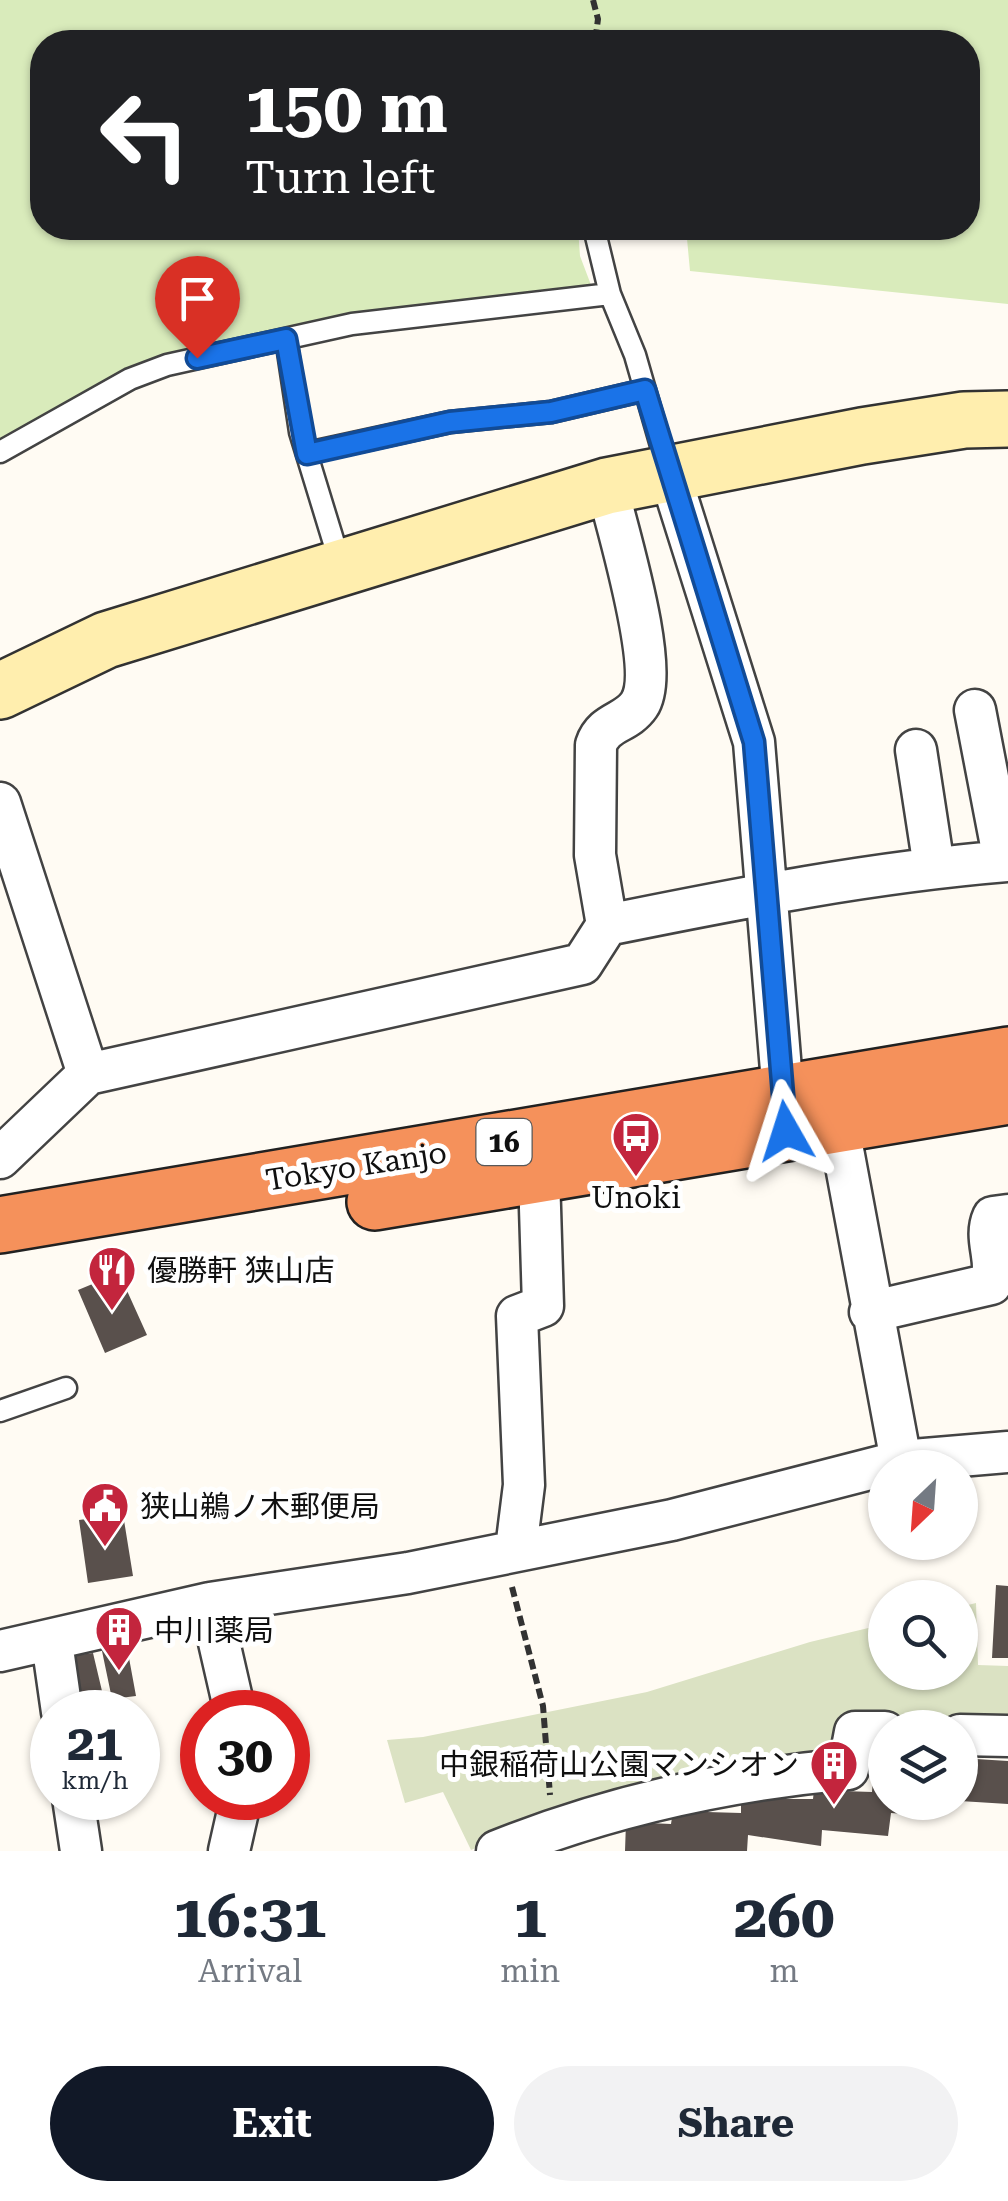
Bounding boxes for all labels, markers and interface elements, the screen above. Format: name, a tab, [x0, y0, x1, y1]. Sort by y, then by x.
text: 150 m	[245, 67, 448, 149]
icon: left	[80, 70, 210, 200]
text: Turn left	[245, 151, 435, 204]
pin	[155, 256, 240, 359]
icon: arrive	[170, 271, 225, 326]
position arrow	[734, 1079, 838, 1183]
bus stop icon: Unoki	[610, 1110, 662, 1178]
road number: 16	[476, 1119, 532, 1165]
street label: Tokyo Kanjo	[263, 1134, 449, 1198]
place label: Unoki	[591, 1180, 681, 1215]
restaurant icon: 優勝軒 狭山店	[86, 1244, 138, 1312]
place label: 優勝軒 狭山店	[147, 1253, 335, 1288]
north arrow	[868, 1450, 978, 1560]
map controls	[868, 1450, 978, 1820]
public building icon: 狭山鵜ノ木郵便局	[79, 1480, 131, 1548]
place label: 狭山鵜ノ木郵便局	[140, 1489, 380, 1524]
button: search	[868, 1580, 978, 1690]
building icon: 中川薬局	[93, 1604, 145, 1672]
place label: 中川薬局	[154, 1613, 274, 1648]
speed limit sign: 30	[180, 1690, 310, 1820]
button: layers	[868, 1710, 978, 1820]
text: 21	[67, 1714, 123, 1772]
building icon: 中銀稲荷山公園マンシオン	[808, 1738, 860, 1806]
place label: 中銀稲荷山公園マンシオン	[439, 1747, 799, 1782]
text: km/h	[62, 1766, 128, 1795]
text: 16:31	[173, 1881, 327, 1952]
text: 1	[513, 1881, 547, 1952]
text: 260	[734, 1881, 835, 1952]
text: Arrival	[198, 1952, 302, 1990]
text: min	[500, 1952, 560, 1990]
text: m	[770, 1952, 799, 1990]
button: Exit	[50, 2066, 494, 2181]
button: Share	[514, 2066, 958, 2181]

